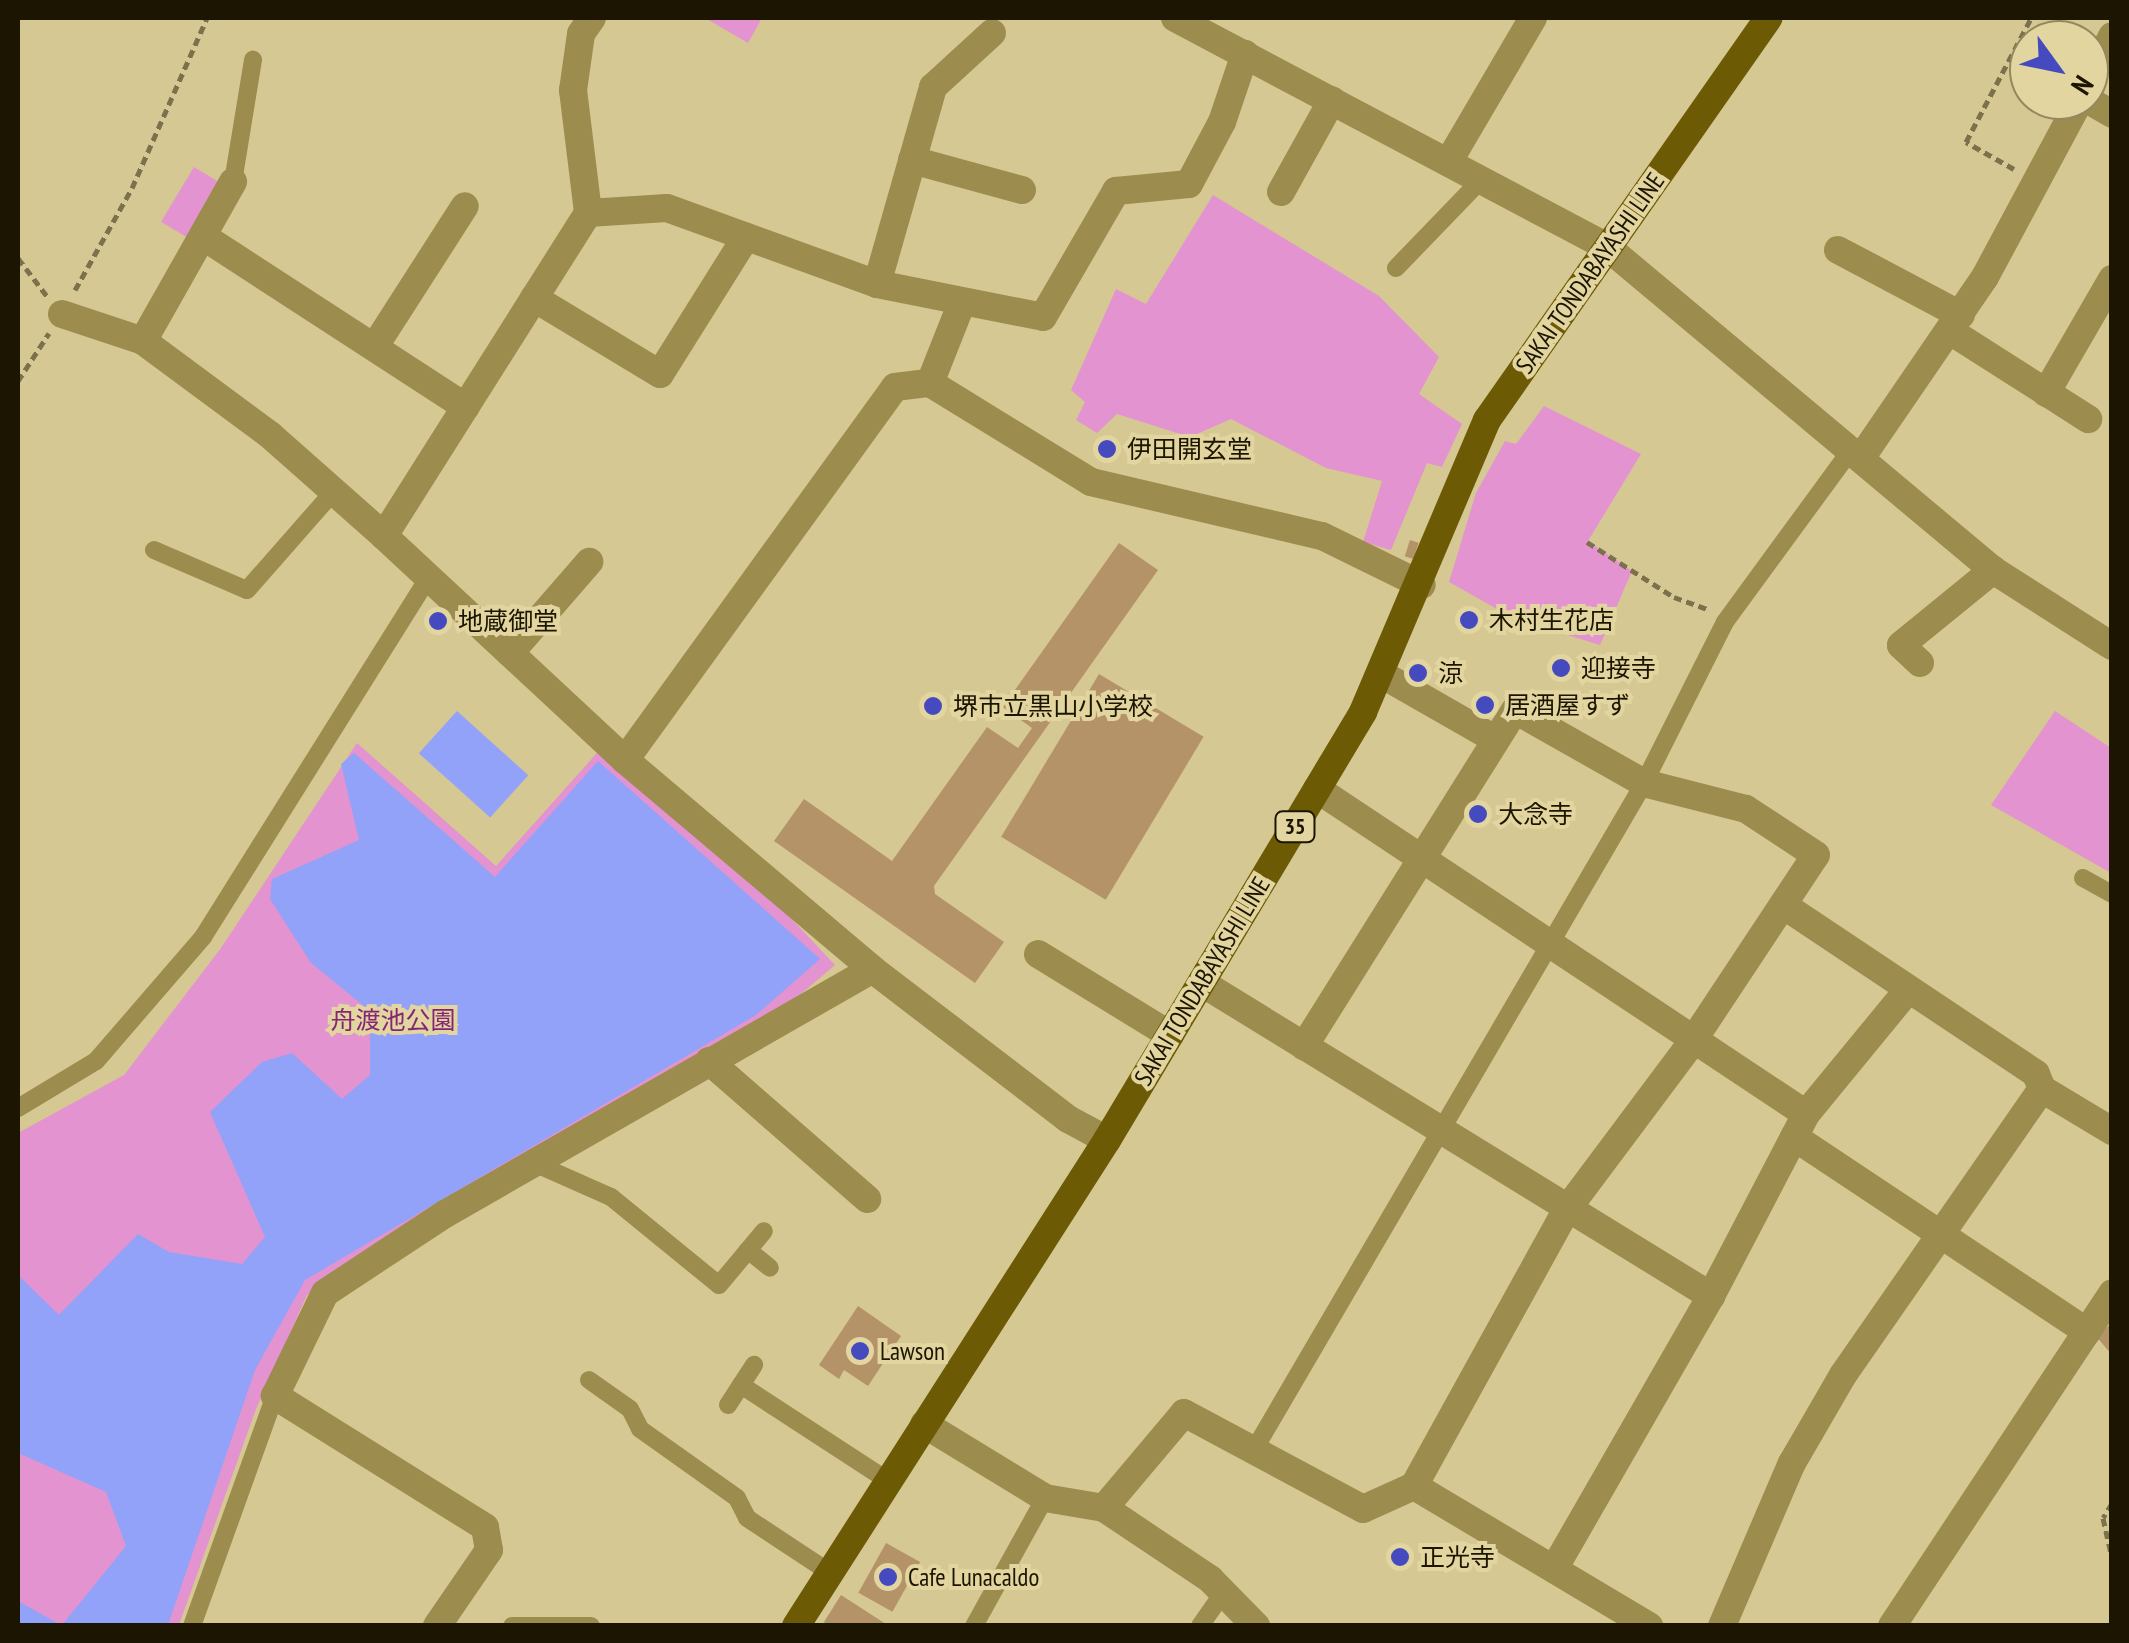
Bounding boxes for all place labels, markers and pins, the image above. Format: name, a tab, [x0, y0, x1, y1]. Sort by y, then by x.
place label: 伊田開玄堂	[1127, 434, 1252, 464]
marker: 伊田開玄堂	[1096, 438, 1118, 460]
place label: 木村生花店	[1489, 605, 1614, 635]
place label: 地蔵御堂	[458, 606, 558, 636]
marker: 木村生花店	[1458, 609, 1480, 631]
marker: 地蔵御堂	[427, 610, 449, 632]
place label: 迎接寺	[1581, 653, 1656, 683]
marker: 迎接寺	[1550, 657, 1572, 679]
place label: 涼	[1438, 658, 1463, 688]
marker: 涼	[1407, 662, 1429, 684]
place label: 居酒屋すず	[1505, 690, 1630, 720]
place label: 堺市立黒山小学校	[953, 691, 1153, 721]
marker: 居酒屋すず	[1474, 694, 1496, 716]
marker: 堺市立黒山小学校	[922, 695, 944, 717]
place label: 大念寺	[1498, 799, 1573, 829]
marker: 大念寺	[1467, 803, 1489, 825]
place label: Lawson	[880, 1336, 945, 1366]
marker: Lawson	[849, 1340, 871, 1362]
place label: 正光寺	[1420, 1542, 1495, 1572]
marker: 正光寺	[1389, 1546, 1411, 1568]
place label: Cafe Lunacaldo	[908, 1562, 1039, 1592]
marker: Cafe Lunacaldo	[877, 1566, 899, 1588]

